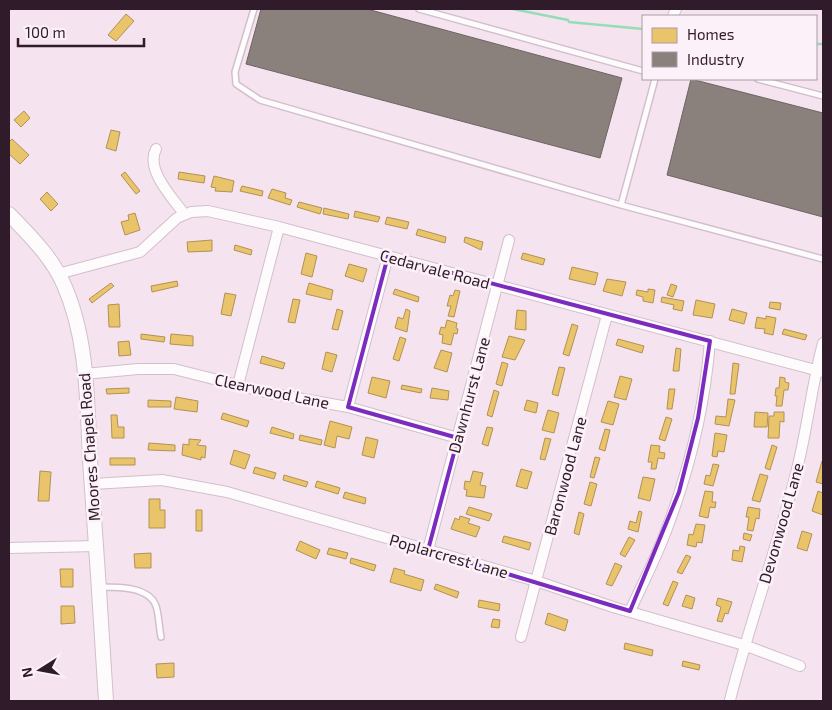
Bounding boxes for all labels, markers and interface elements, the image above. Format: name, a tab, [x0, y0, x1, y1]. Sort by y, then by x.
scale bar	[18, 15, 144, 47]
legend	[642, 15, 817, 80]
text: 100 m	[25, 23, 66, 41]
text: Homes	[687, 25, 734, 43]
text: Industry	[687, 50, 744, 68]
street label: Cedarvale Road	[378, 245, 492, 292]
street label: Dawnhurst Lane	[444, 335, 493, 455]
street label: Clearwood Lane	[213, 369, 331, 412]
street label: Moores Chapel Road	[74, 372, 103, 522]
street label: Baronwood Lane	[540, 414, 590, 537]
street label: Devonwood Lane	[754, 460, 807, 586]
street label: Poplarcrest Lane	[388, 529, 511, 582]
north arrow	[15, 645, 65, 695]
text: N	[17, 666, 36, 679]

